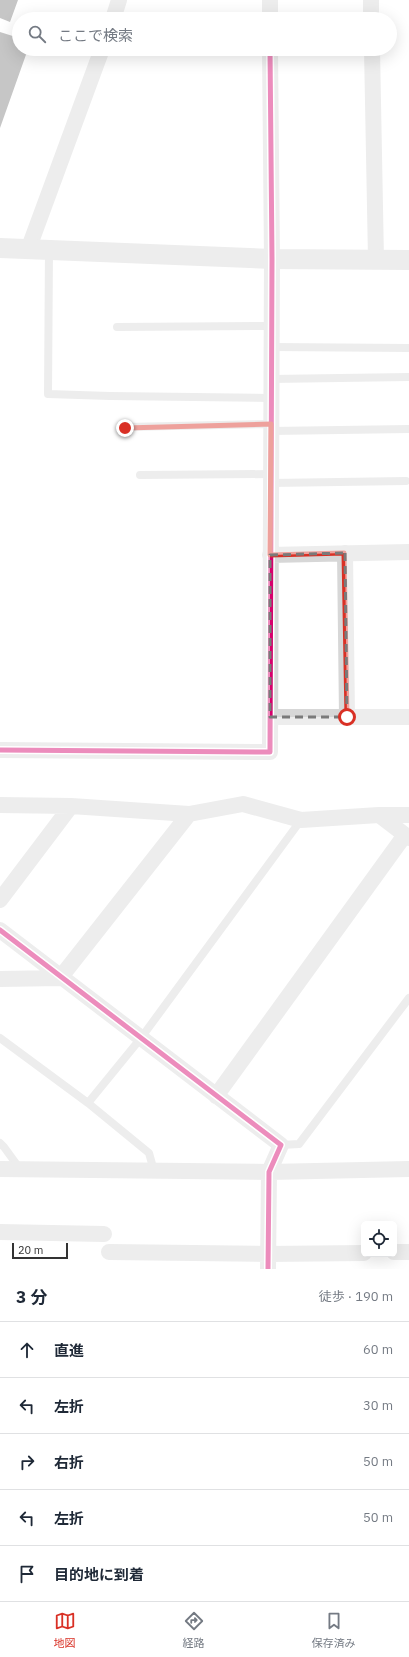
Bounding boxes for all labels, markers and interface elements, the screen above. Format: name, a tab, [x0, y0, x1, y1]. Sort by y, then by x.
search box	[12, 12, 397, 56]
icon: search	[26, 23, 48, 45]
text: ここで検索	[58, 26, 133, 45]
route end	[116, 419, 134, 437]
route start	[338, 708, 356, 726]
map controls	[361, 1221, 397, 1257]
button: locate	[361, 1221, 397, 1257]
scale bar	[12, 1241, 68, 1260]
text: 20 m	[18, 1243, 43, 1257]
text: 3 分	[16, 1286, 47, 1308]
text: 徒歩 · 190 m	[319, 1288, 393, 1305]
icon: ahead	[16, 1339, 38, 1361]
text: 直進	[54, 1341, 84, 1360]
text: 60 m	[363, 1341, 393, 1358]
icon: left	[16, 1395, 38, 1417]
text: 左折	[54, 1397, 84, 1416]
text: 30 m	[363, 1397, 393, 1414]
icon: right	[16, 1451, 38, 1473]
text: 右折	[54, 1453, 84, 1472]
text: 50 m	[363, 1453, 393, 1470]
icon: left	[16, 1507, 38, 1529]
text: 左折	[54, 1509, 84, 1528]
text: 50 m	[363, 1509, 393, 1526]
icon: arrive	[16, 1563, 38, 1585]
text: 目的地に到着	[54, 1565, 144, 1584]
tab: 地図	[54, 1610, 76, 1650]
tab: 経路	[183, 1610, 205, 1650]
tab: 保存済み	[312, 1610, 356, 1650]

